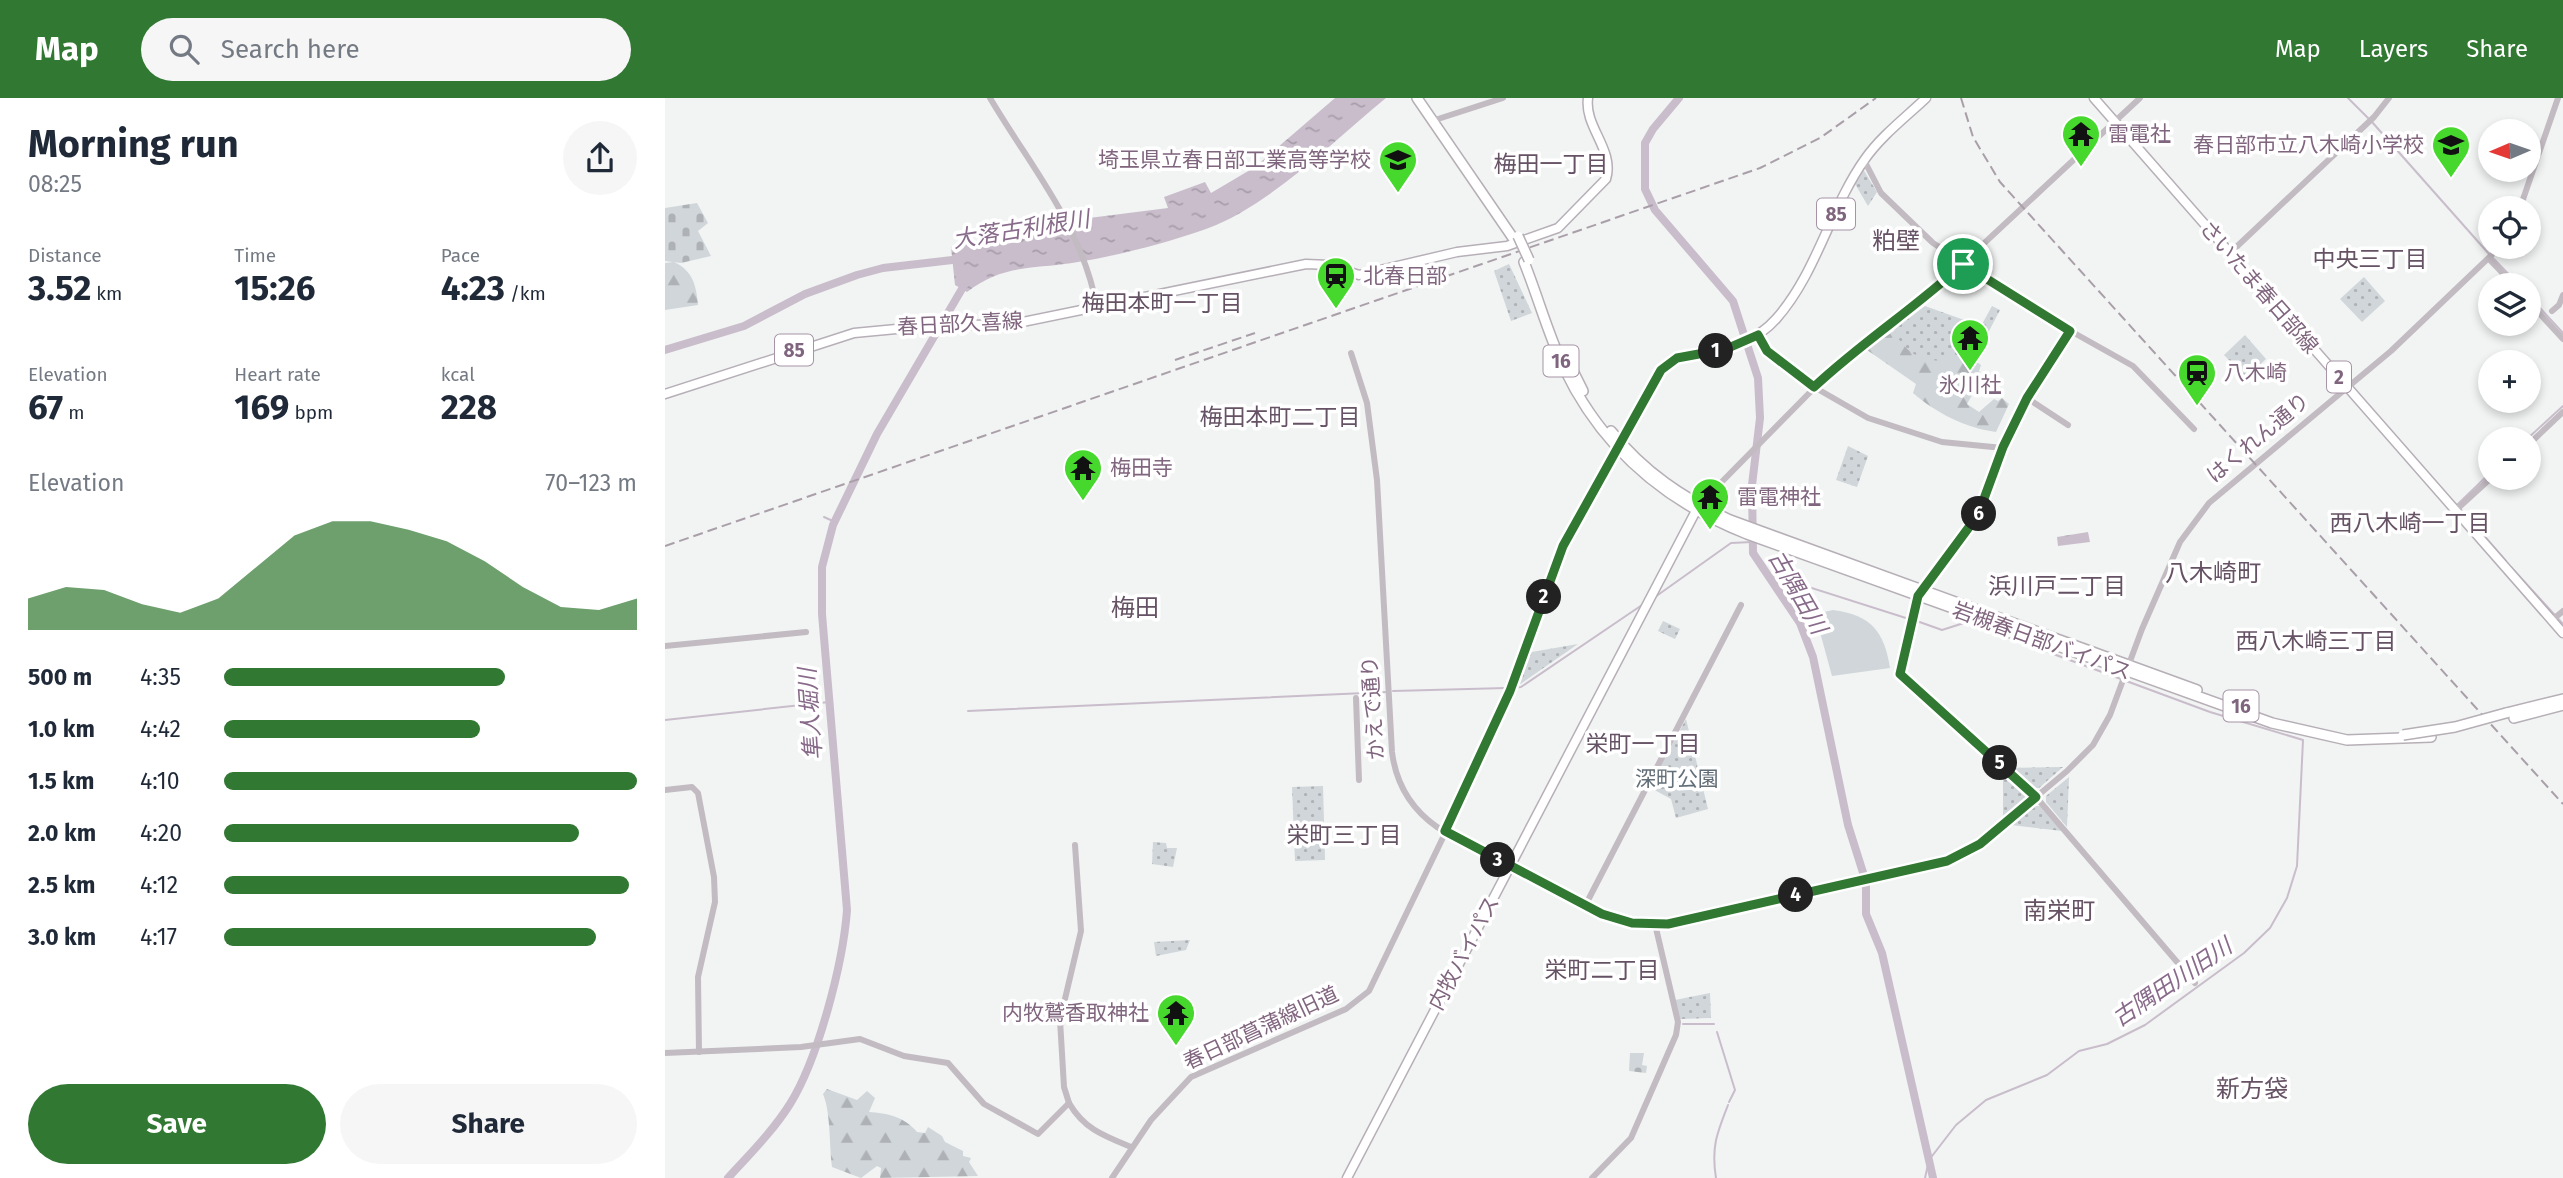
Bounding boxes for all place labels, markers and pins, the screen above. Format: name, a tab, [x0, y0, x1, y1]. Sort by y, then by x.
temple icon: 雷電社	[2060, 113, 2102, 168]
place label: 雷電社	[2108, 121, 2171, 147]
school or university icon: 春日部市立八木崎小学校	[2430, 124, 2472, 179]
place label: 春日部市立八木崎小学校	[2193, 132, 2424, 158]
school or university icon: 埼玉県立春日部工業高等学校	[1377, 139, 1419, 194]
place label: 埼玉県立春日部工業高等学校	[1098, 147, 1371, 173]
pin	[1933, 234, 1993, 294]
station icon: 北春日部	[1315, 255, 1357, 310]
place label: 北春日部	[1363, 263, 1447, 289]
temple icon: 氷川社	[1949, 317, 1991, 372]
pin: 1	[1699, 334, 1733, 368]
station icon: 八木崎	[2176, 352, 2218, 407]
place label: 八木崎	[2224, 360, 2287, 386]
place label: 氷川社	[1939, 372, 2002, 398]
temple icon: 梅田寺	[1062, 447, 1104, 502]
place label: 梅田寺	[1110, 455, 1173, 481]
temple icon: 雷電神社	[1689, 476, 1731, 531]
place label: 雷電神社	[1737, 484, 1821, 510]
pin: 6	[1961, 496, 1997, 532]
pin: 2	[1527, 580, 1561, 614]
pin: 5	[1983, 746, 2017, 780]
pin: 3	[1481, 842, 1515, 878]
pin: 4	[1779, 878, 1813, 912]
temple icon: 内牧鷲香取神社	[1155, 992, 1197, 1047]
place label: 内牧鷲香取神社	[1002, 1000, 1149, 1026]

